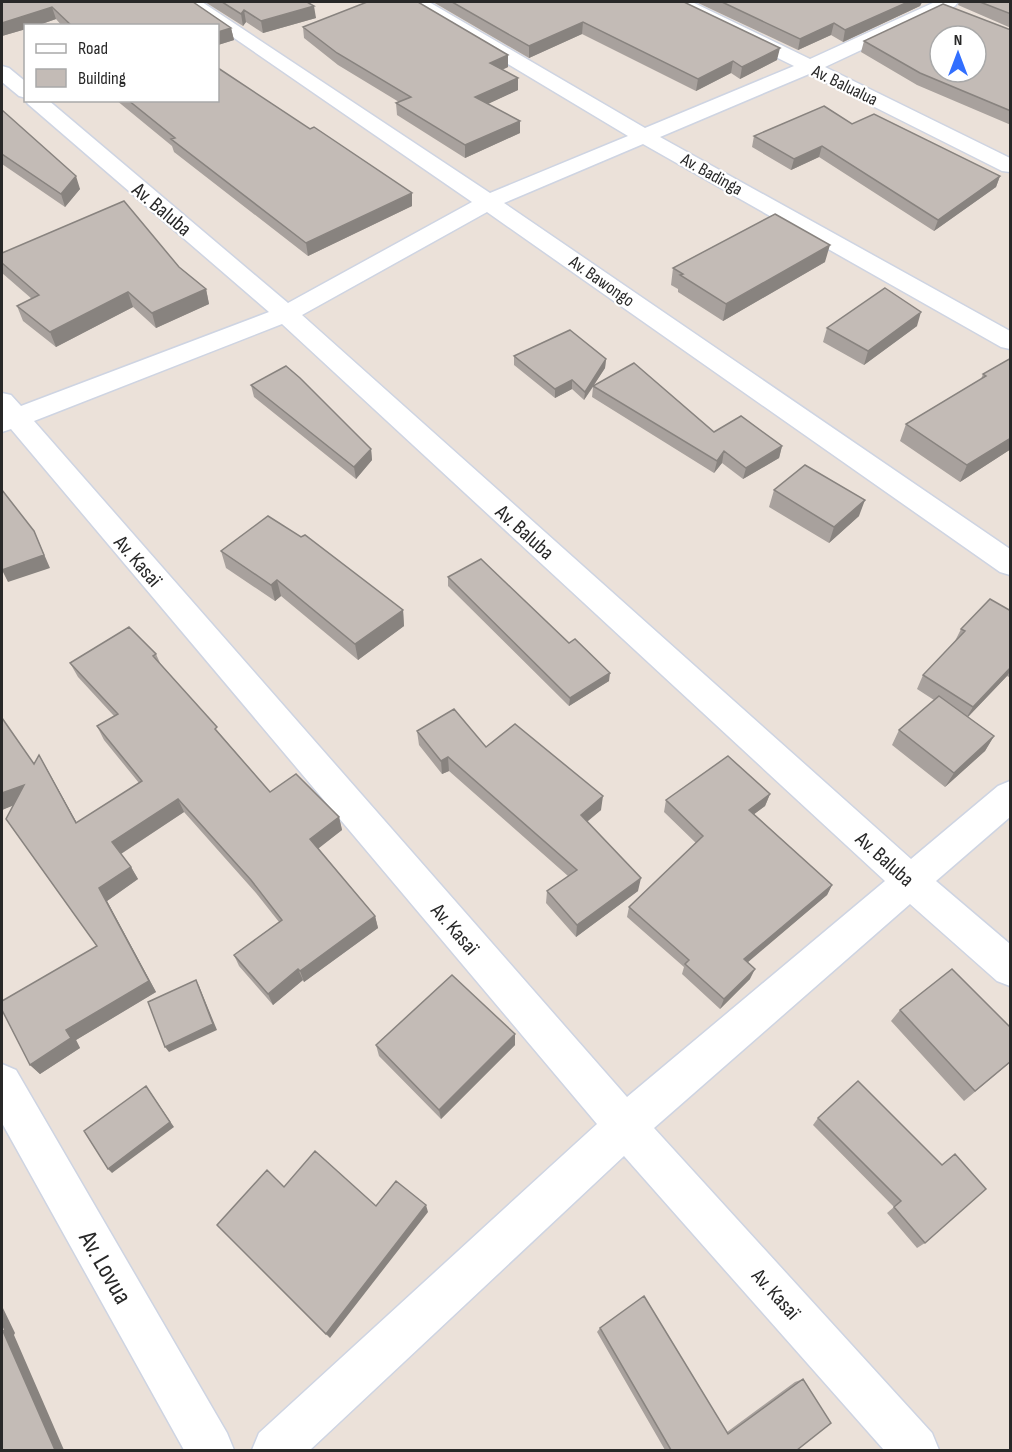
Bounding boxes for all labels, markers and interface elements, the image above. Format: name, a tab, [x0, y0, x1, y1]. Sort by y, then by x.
legend	[24, 24, 219, 102]
north arrow	[928, 24, 988, 84]
text: N	[954, 31, 962, 50]
text: Road	[78, 38, 108, 59]
street label: Av. Balualua	[808, 60, 881, 110]
text: Building	[78, 68, 126, 89]
street label: Av. Badinga	[676, 149, 746, 200]
street label: Av. Baluba	[126, 177, 196, 241]
street label: Av. Bawongo	[564, 251, 638, 311]
street label: Av. Baluba	[490, 499, 559, 565]
street label: Av. Kasaï	[108, 530, 167, 593]
street label: Av. Baluba	[850, 826, 919, 892]
street label: Av. Kasaï	[425, 898, 484, 961]
street label: Av. Lovua	[71, 1225, 138, 1310]
street label: Av. Kasaï	[746, 1263, 806, 1326]

